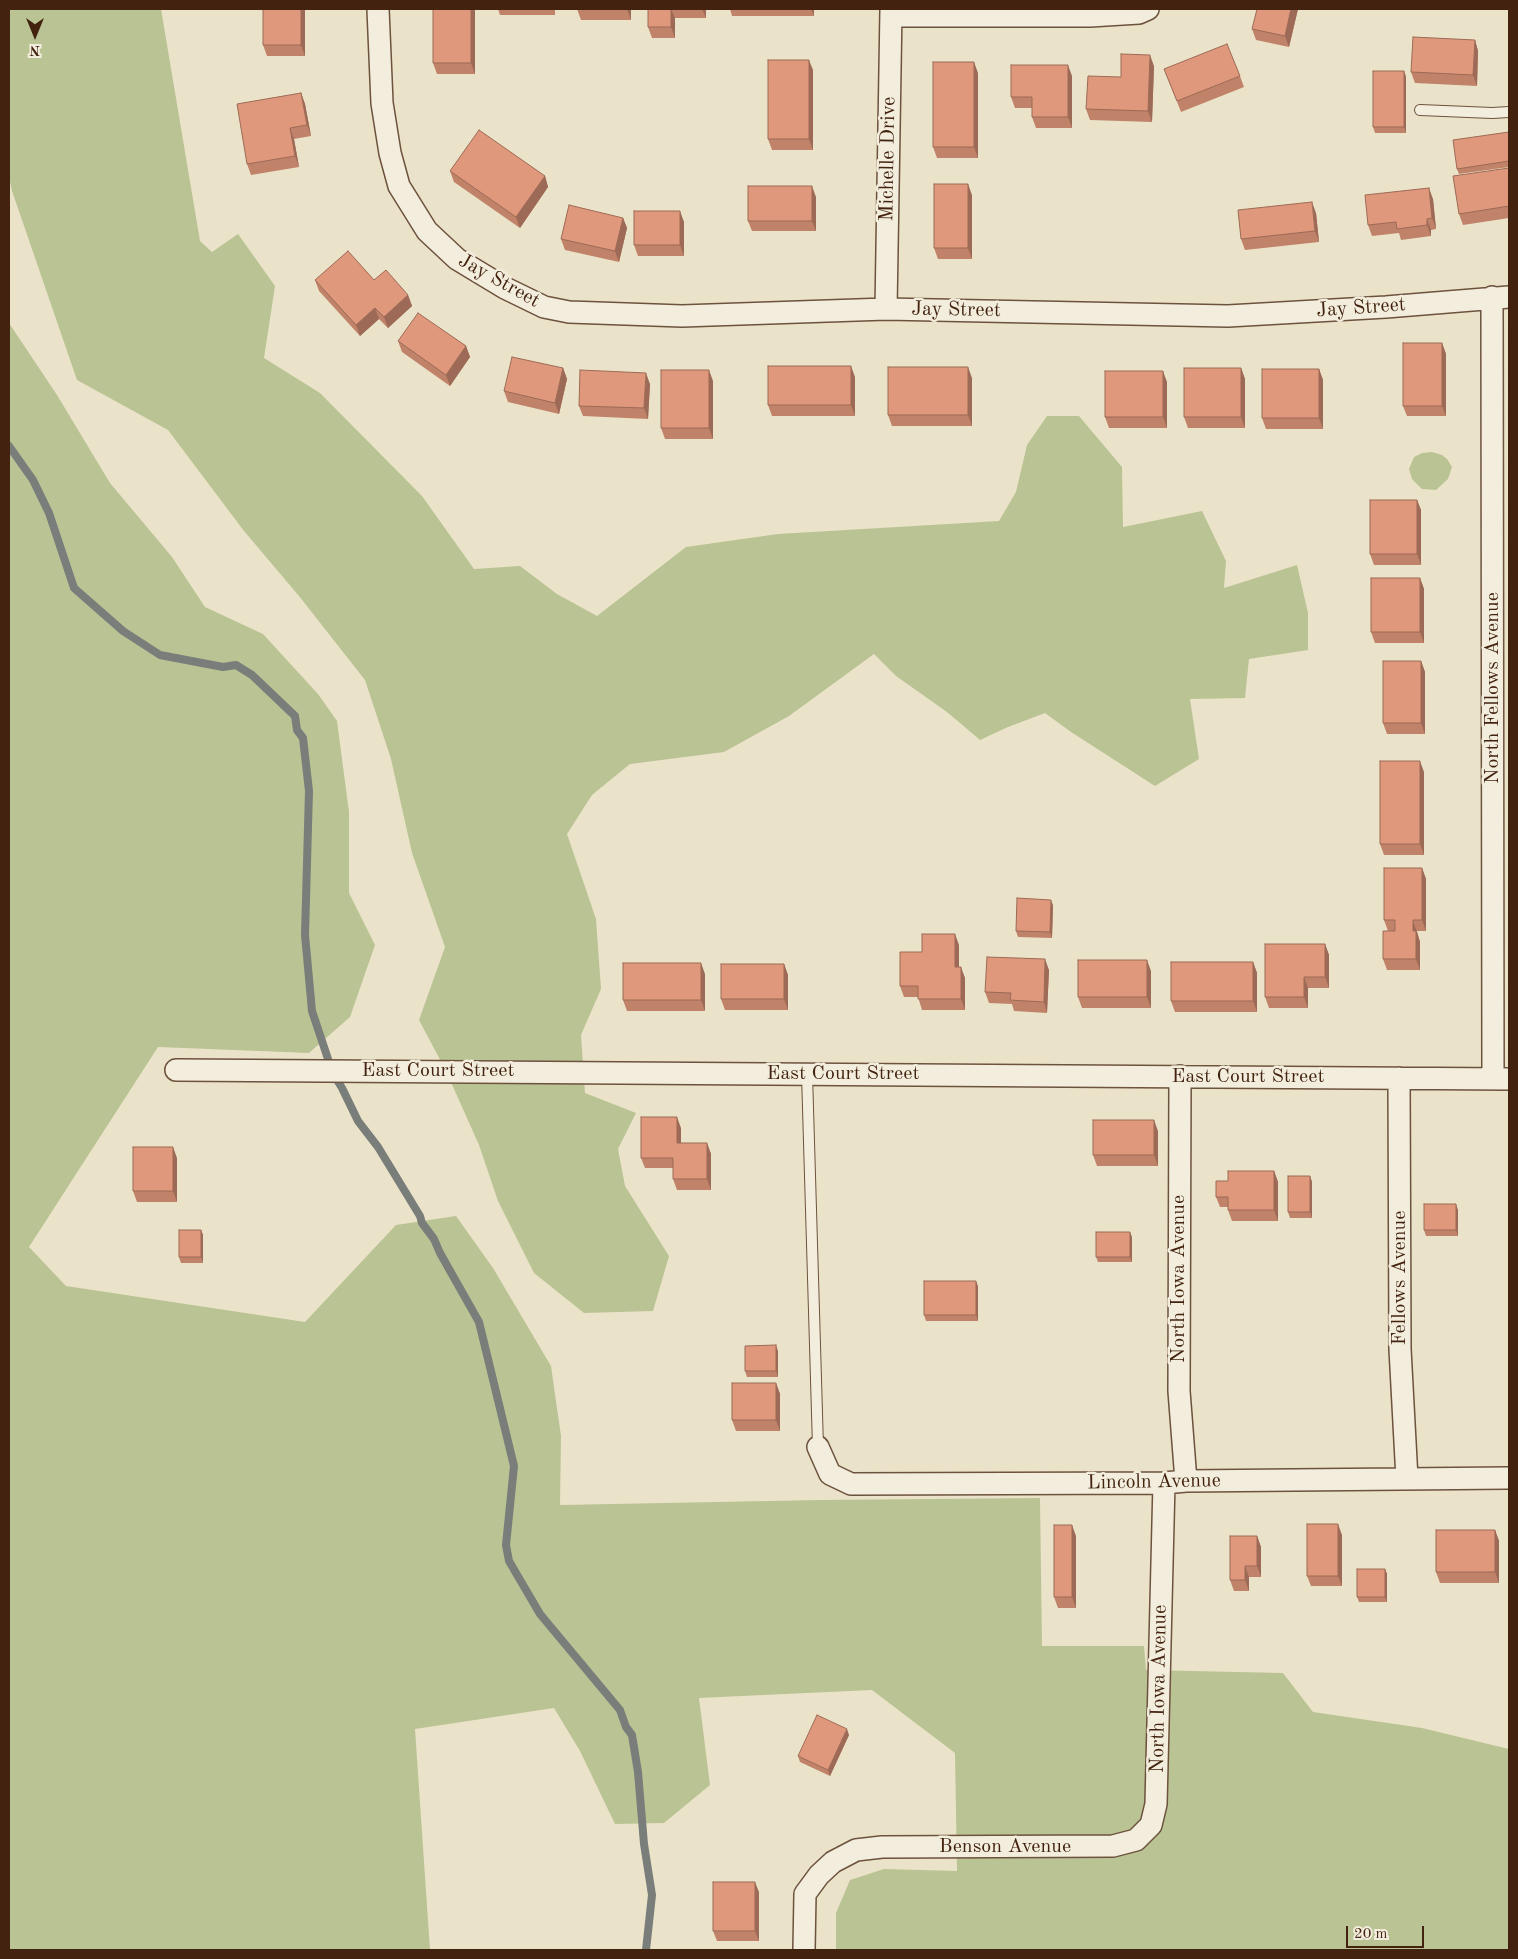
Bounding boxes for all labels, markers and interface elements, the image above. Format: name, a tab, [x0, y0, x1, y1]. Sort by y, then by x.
north arrow	[10, 10, 60, 60]
text: N	[30, 43, 40, 57]
street label: Michelle Drive	[875, 97, 901, 221]
street label: Jay Street	[454, 249, 544, 313]
street label: Jay Street	[1315, 293, 1407, 323]
street label: Jay Street	[911, 297, 1001, 323]
street label: North Fellows Avenue	[1481, 592, 1505, 784]
street label: East Court Street	[362, 1059, 514, 1083]
street label: East Court Street	[767, 1062, 919, 1086]
street label: East Court Street	[1172, 1065, 1324, 1089]
street label: North Iowa Avenue	[1167, 1195, 1191, 1363]
street label: Fellows Avenue	[1388, 1211, 1412, 1345]
street label: Lincoln Avenue	[1087, 1469, 1221, 1495]
street label: North Iowa Avenue	[1146, 1605, 1172, 1773]
street label: Benson Avenue	[939, 1835, 1071, 1859]
scale bar	[1348, 1916, 1426, 1948]
text: 20 m	[1354, 1927, 1388, 1942]

